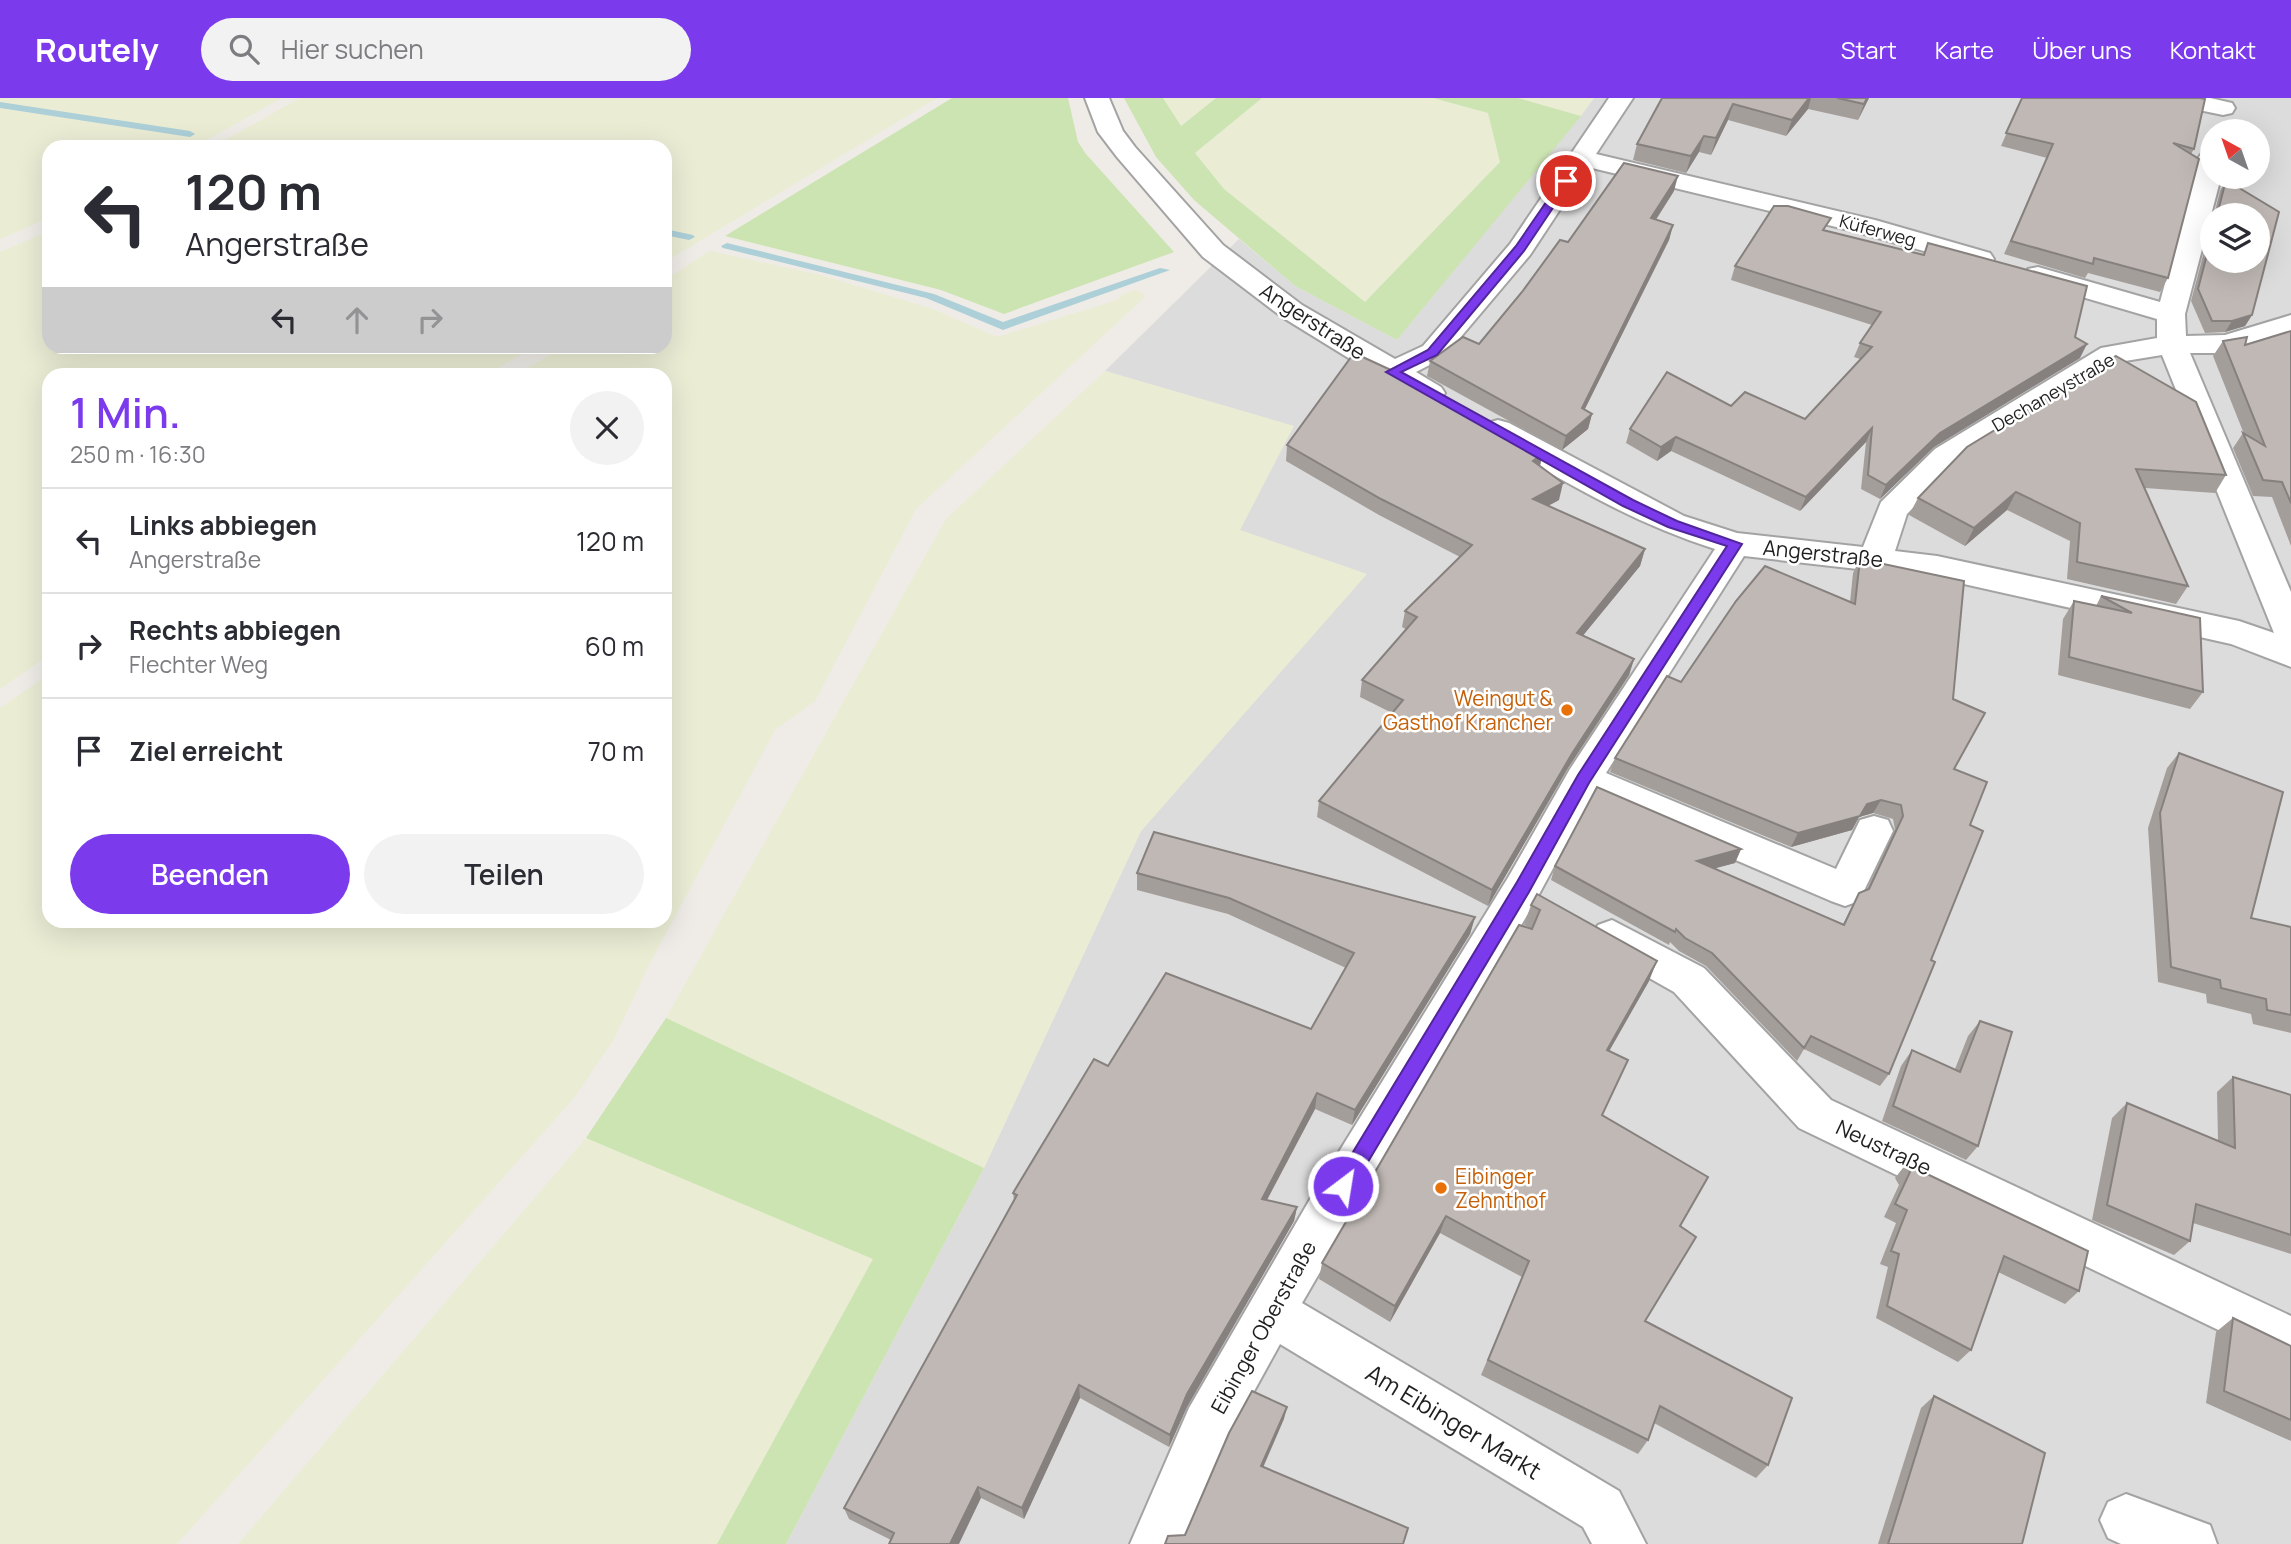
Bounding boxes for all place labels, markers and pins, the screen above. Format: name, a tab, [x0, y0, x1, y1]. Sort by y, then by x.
pin	[1536, 151, 1596, 211]
place label: Weingut & Gasthof Krancher	[1383, 684, 1553, 736]
marker: Weingut & Gasthof Krancher	[1559, 702, 1575, 718]
place label: Eibinger Zehnthof	[1455, 1162, 1546, 1214]
marker: Eibinger Zehnthof	[1433, 1180, 1449, 1196]

